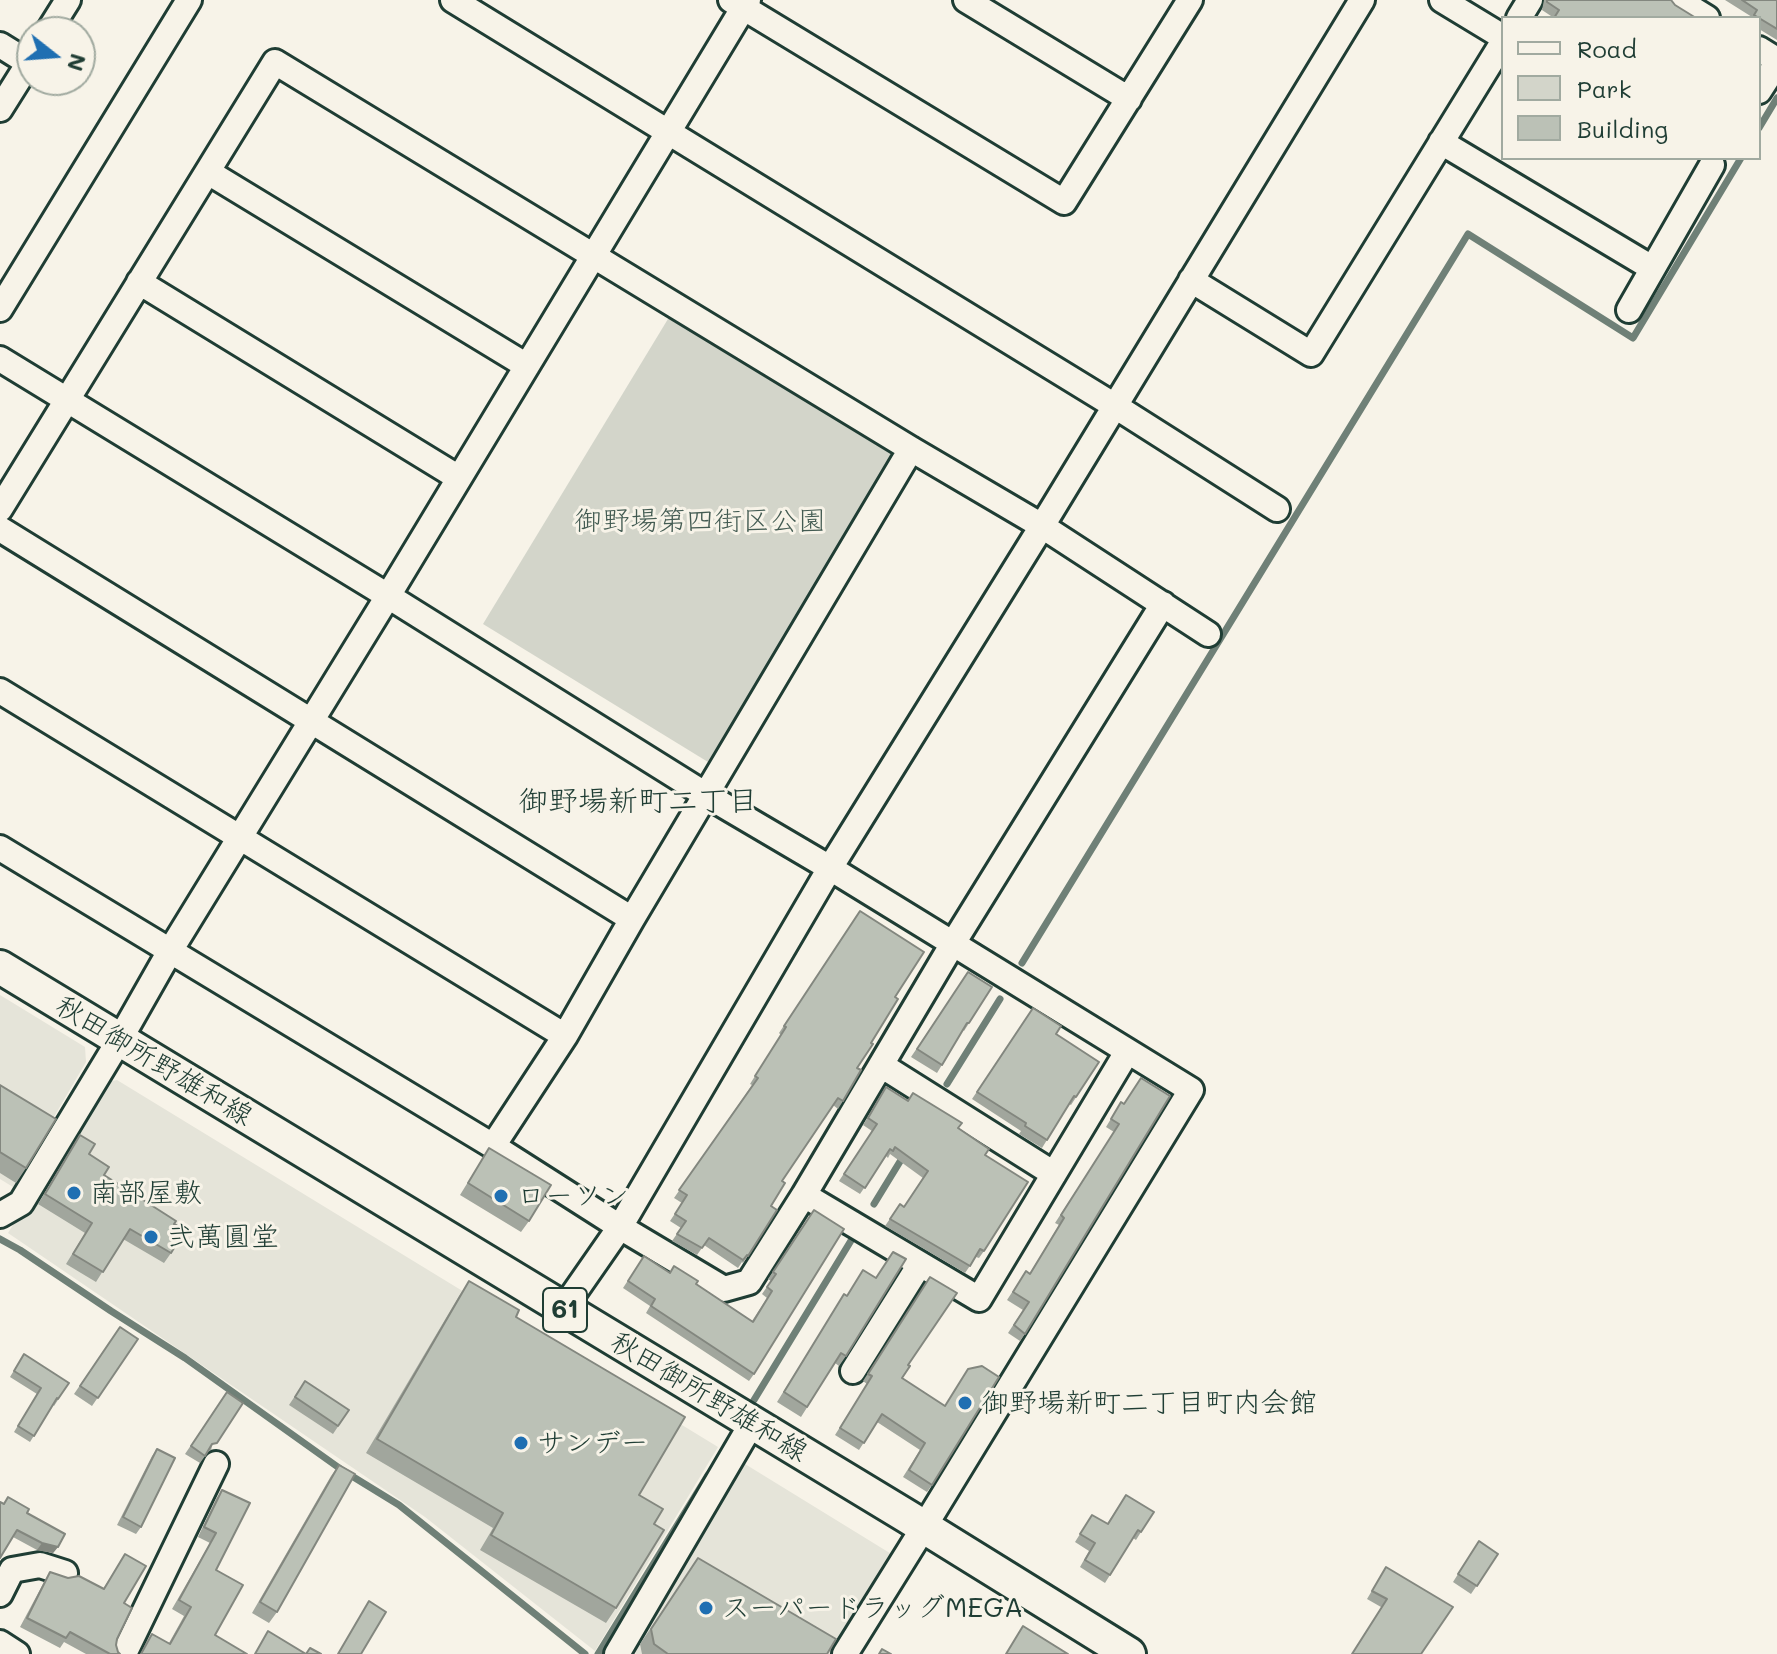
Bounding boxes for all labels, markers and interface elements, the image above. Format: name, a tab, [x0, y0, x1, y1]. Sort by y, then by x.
north arrow	[16, 16, 96, 96]
legend	[1501, 16, 1761, 160]
text: Road	[1577, 33, 1637, 64]
text: N	[61, 50, 94, 75]
text: Park	[1577, 73, 1631, 104]
text: Building	[1577, 113, 1668, 144]
park label: 御野場第四街区公園	[574, 504, 826, 538]
district label: 御野場新町二丁目	[518, 784, 758, 820]
street label: 秋田御所野雄和線	[49, 989, 259, 1133]
place label: 南部屋敷	[90, 1176, 202, 1210]
place label: ローソン	[517, 1179, 629, 1213]
marker: 南部屋敷	[65, 1184, 83, 1202]
marker: ローソン	[492, 1187, 510, 1205]
place label: 弐萬圓堂	[167, 1220, 279, 1254]
marker: 弐萬圓堂	[142, 1228, 160, 1246]
road number: 61	[543, 1288, 587, 1332]
street label: 秋田御所野雄和線	[604, 1325, 814, 1469]
place label: 御野場新町二丁目町内会館	[981, 1386, 1317, 1420]
marker: 御野場新町二丁目町内会館	[956, 1394, 974, 1412]
place label: サンデー	[537, 1426, 648, 1460]
marker: サンデー	[512, 1434, 530, 1452]
place label: スーパードラッグMEGA	[722, 1591, 1023, 1625]
marker: スーパードラッグMEGA	[697, 1599, 715, 1617]

